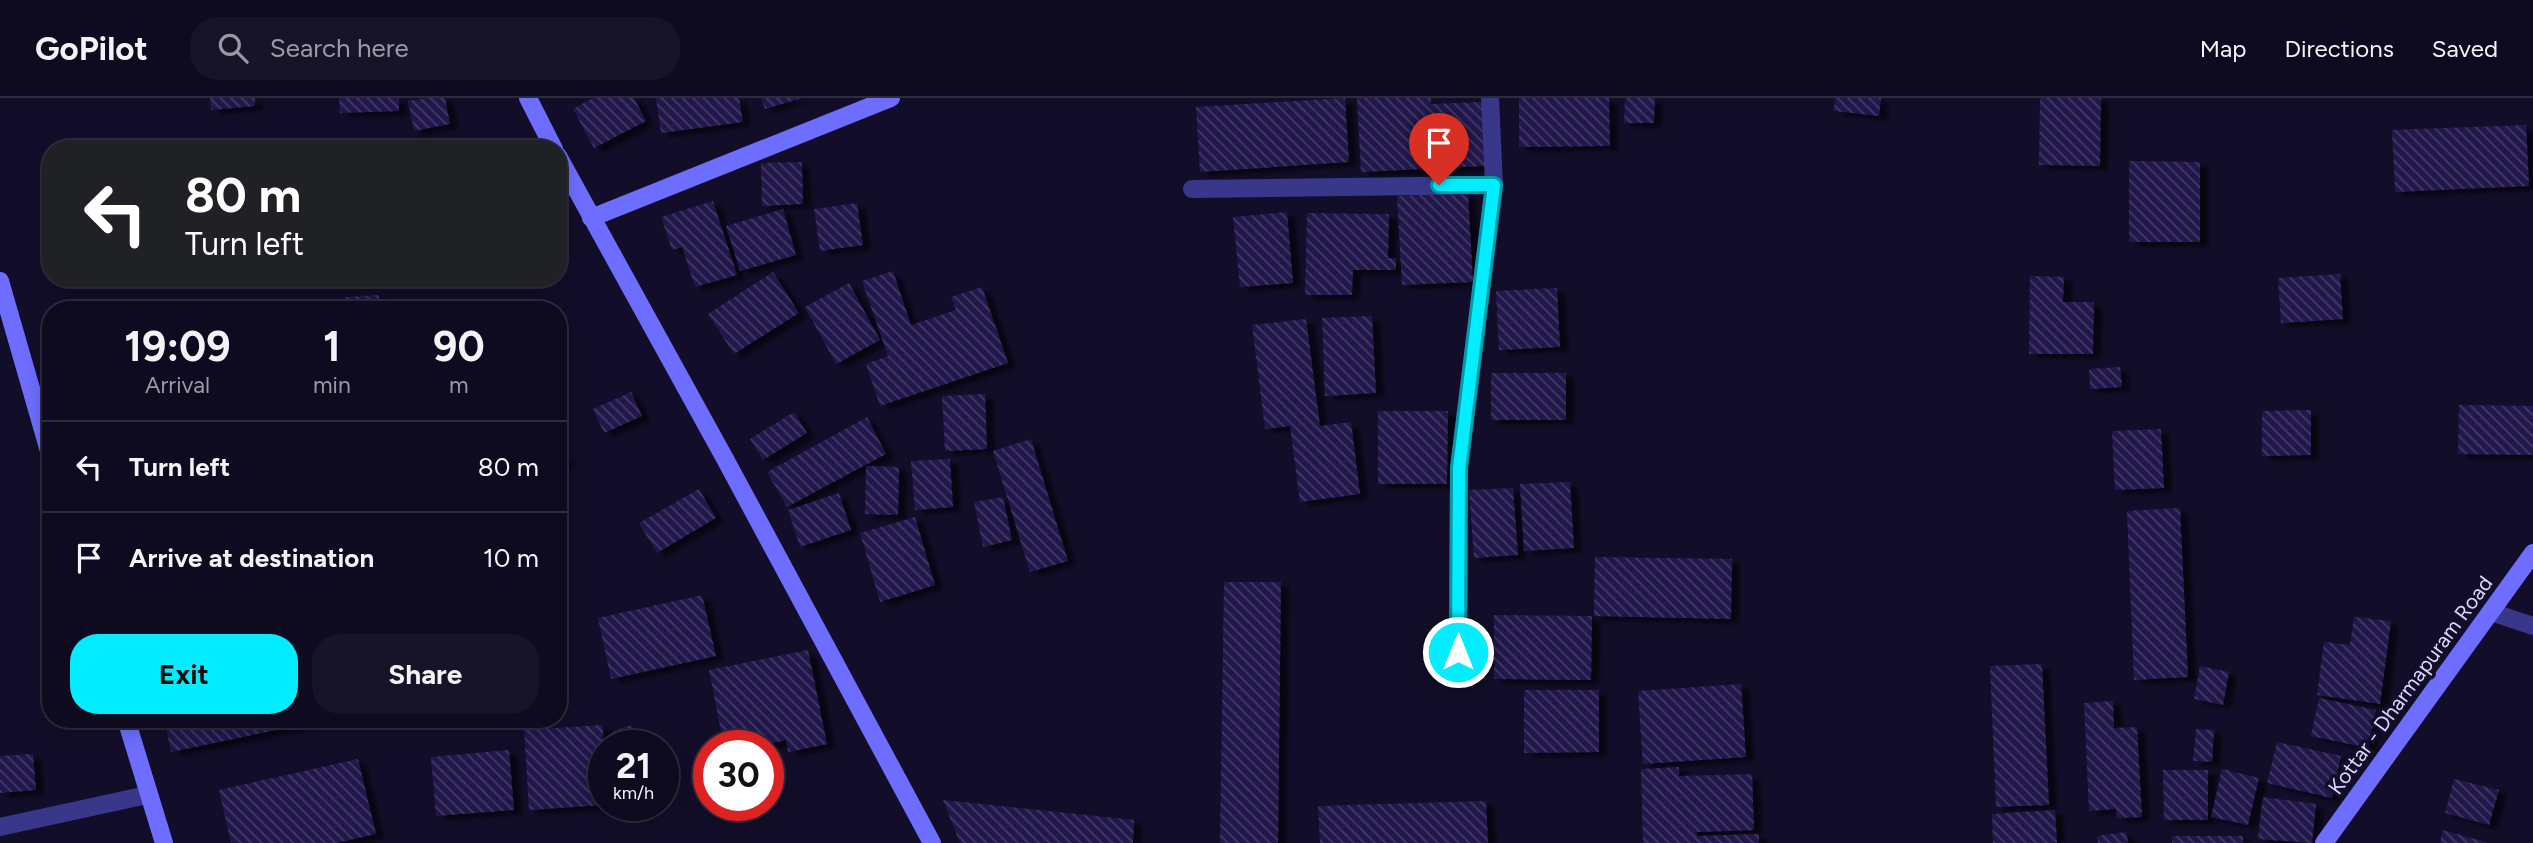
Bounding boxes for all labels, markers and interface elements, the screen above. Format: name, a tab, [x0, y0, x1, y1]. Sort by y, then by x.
search box	[190, 17, 680, 80]
text: GoPilot	[35, 29, 148, 68]
icon: search	[214, 29, 252, 67]
text: Search here	[270, 32, 409, 64]
text: Map	[2200, 34, 2246, 63]
text: Directions	[2284, 34, 2394, 63]
text: Saved	[2432, 34, 2498, 63]
pin	[1409, 113, 1469, 185]
icon: arrive	[1420, 124, 1458, 162]
text: 80 m	[185, 165, 301, 224]
icon: left	[70, 168, 161, 259]
text: Turn left	[185, 225, 304, 263]
text: 19:09	[124, 321, 231, 372]
text: 1	[323, 321, 341, 372]
text: 90	[433, 321, 485, 372]
text: Arrival	[145, 371, 210, 399]
text: min	[313, 371, 351, 399]
text: m	[449, 371, 469, 399]
icon: left	[70, 448, 108, 486]
text: Turn left	[129, 451, 230, 483]
text: 80 m	[478, 451, 539, 483]
icon: arrive	[70, 539, 108, 577]
text: Arrive at destination	[129, 542, 374, 574]
text: 10 m	[483, 542, 539, 574]
street label: Kottar - Dharmapuram Road	[2322, 571, 2498, 799]
position arrow	[1421, 615, 1495, 689]
button: Exit	[70, 634, 298, 714]
button: Share	[312, 634, 539, 714]
speed limit sign: 30	[693, 730, 784, 821]
text: 21	[616, 745, 651, 787]
text: km/h	[613, 782, 654, 804]

